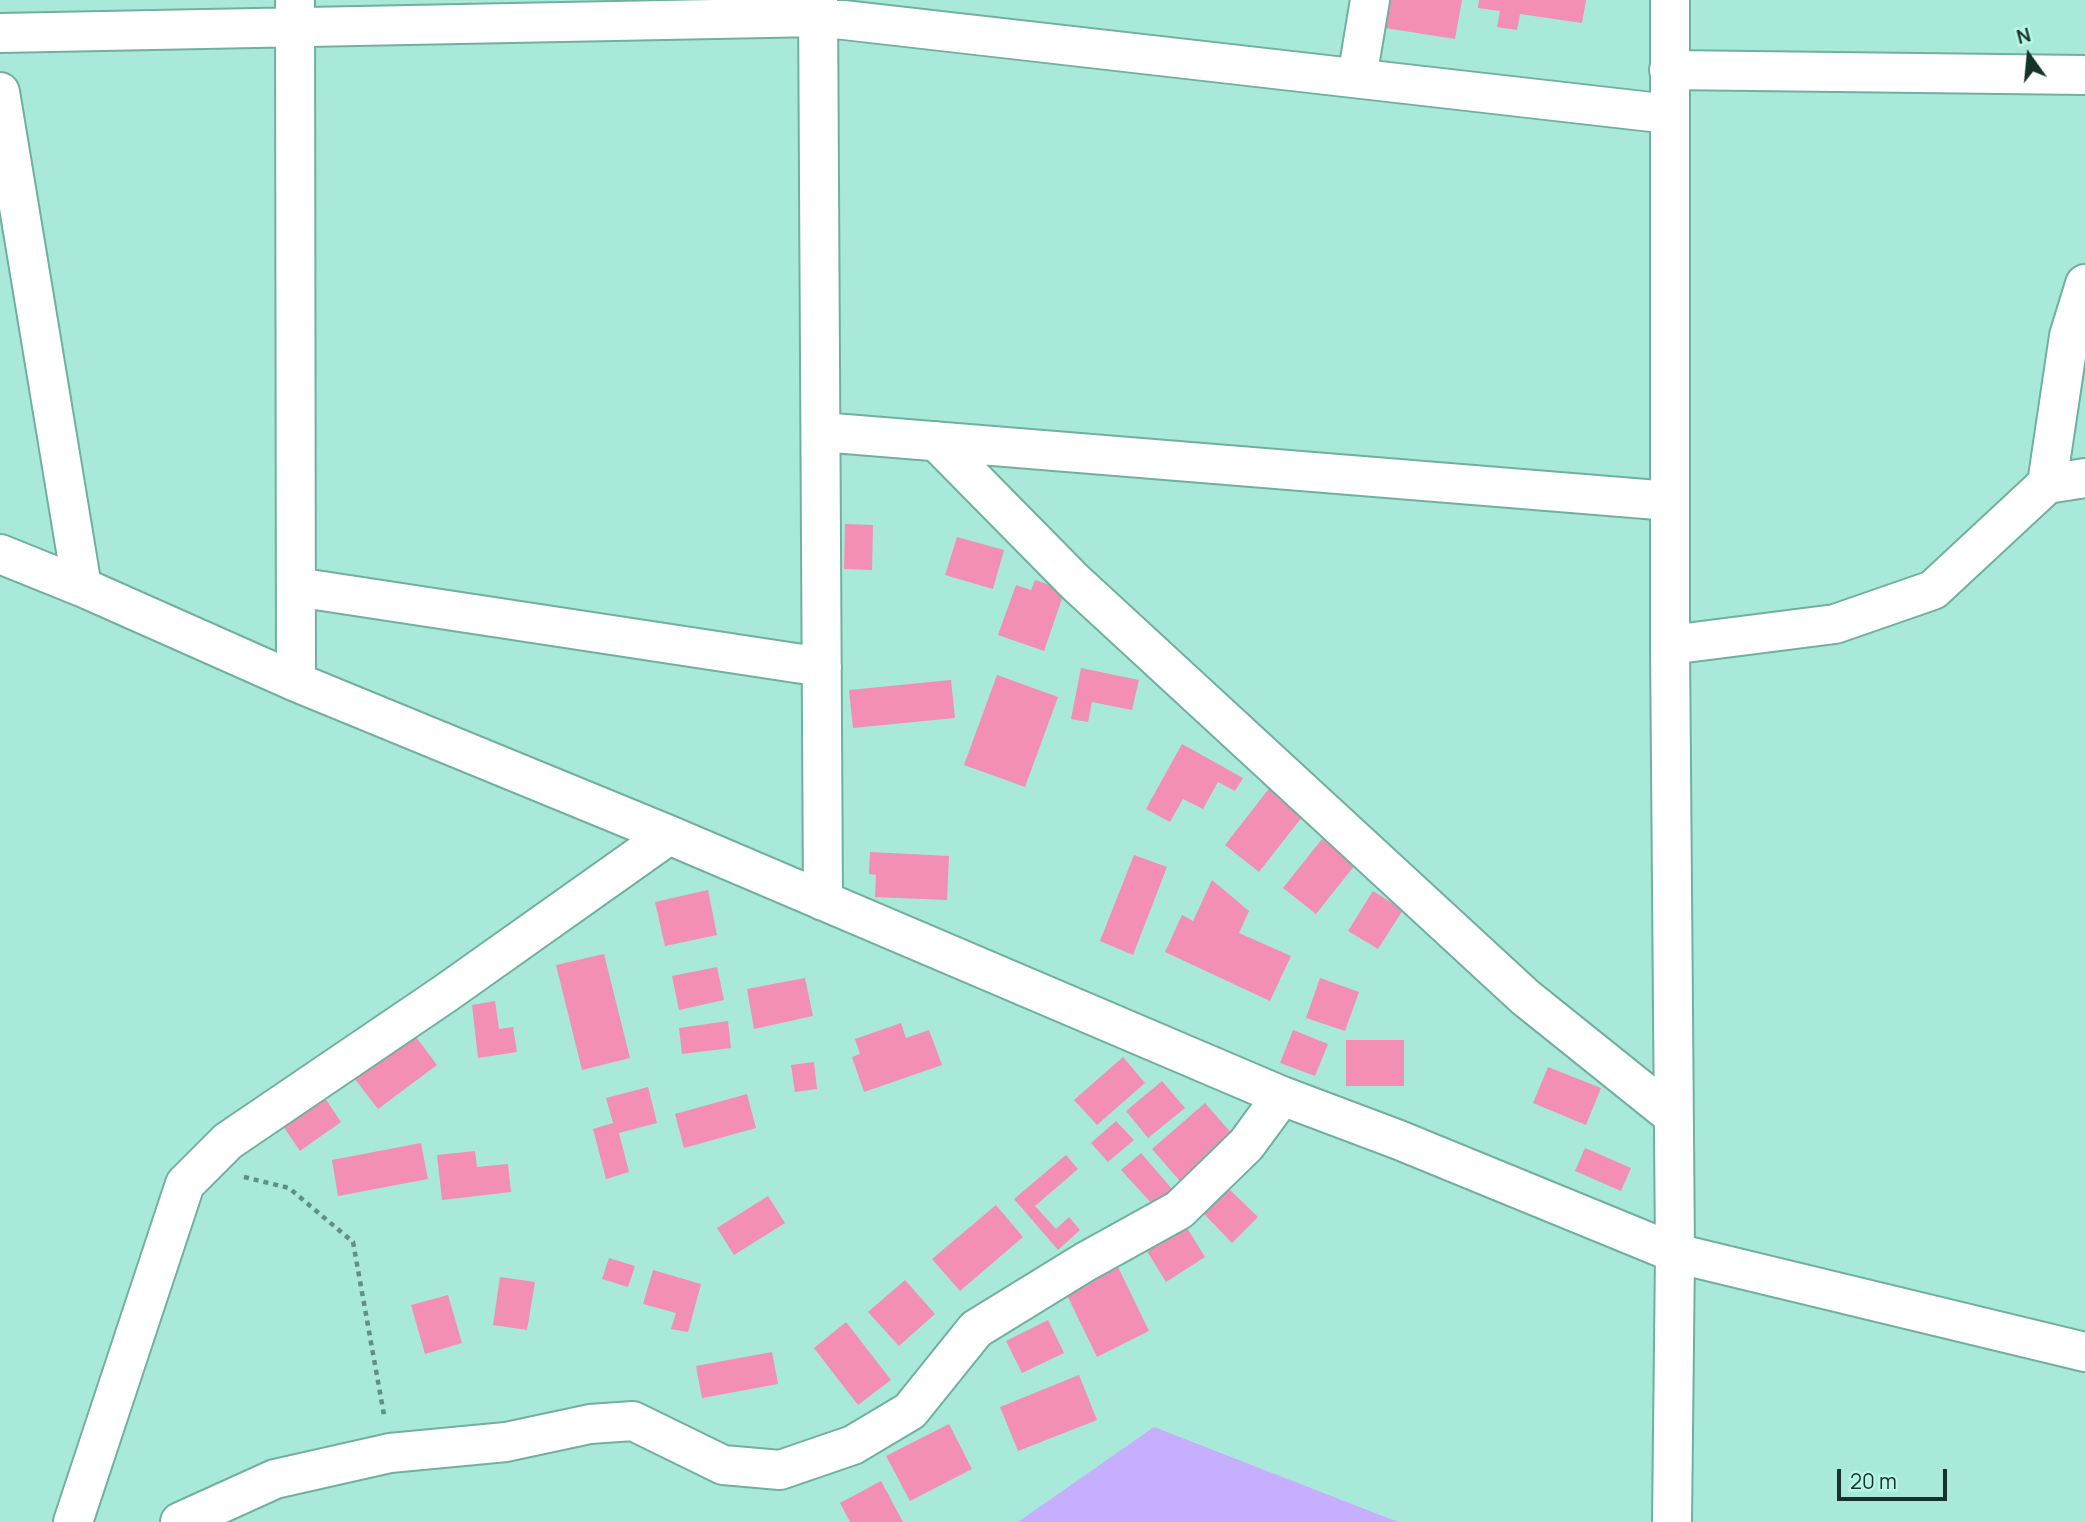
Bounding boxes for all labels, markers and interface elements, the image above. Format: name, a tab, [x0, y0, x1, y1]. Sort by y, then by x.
north arrow	[1994, 21, 2064, 91]
text: N	[2014, 21, 2034, 50]
scale bar	[1840, 1456, 1950, 1500]
text: 20 m	[1850, 1467, 1897, 1495]

